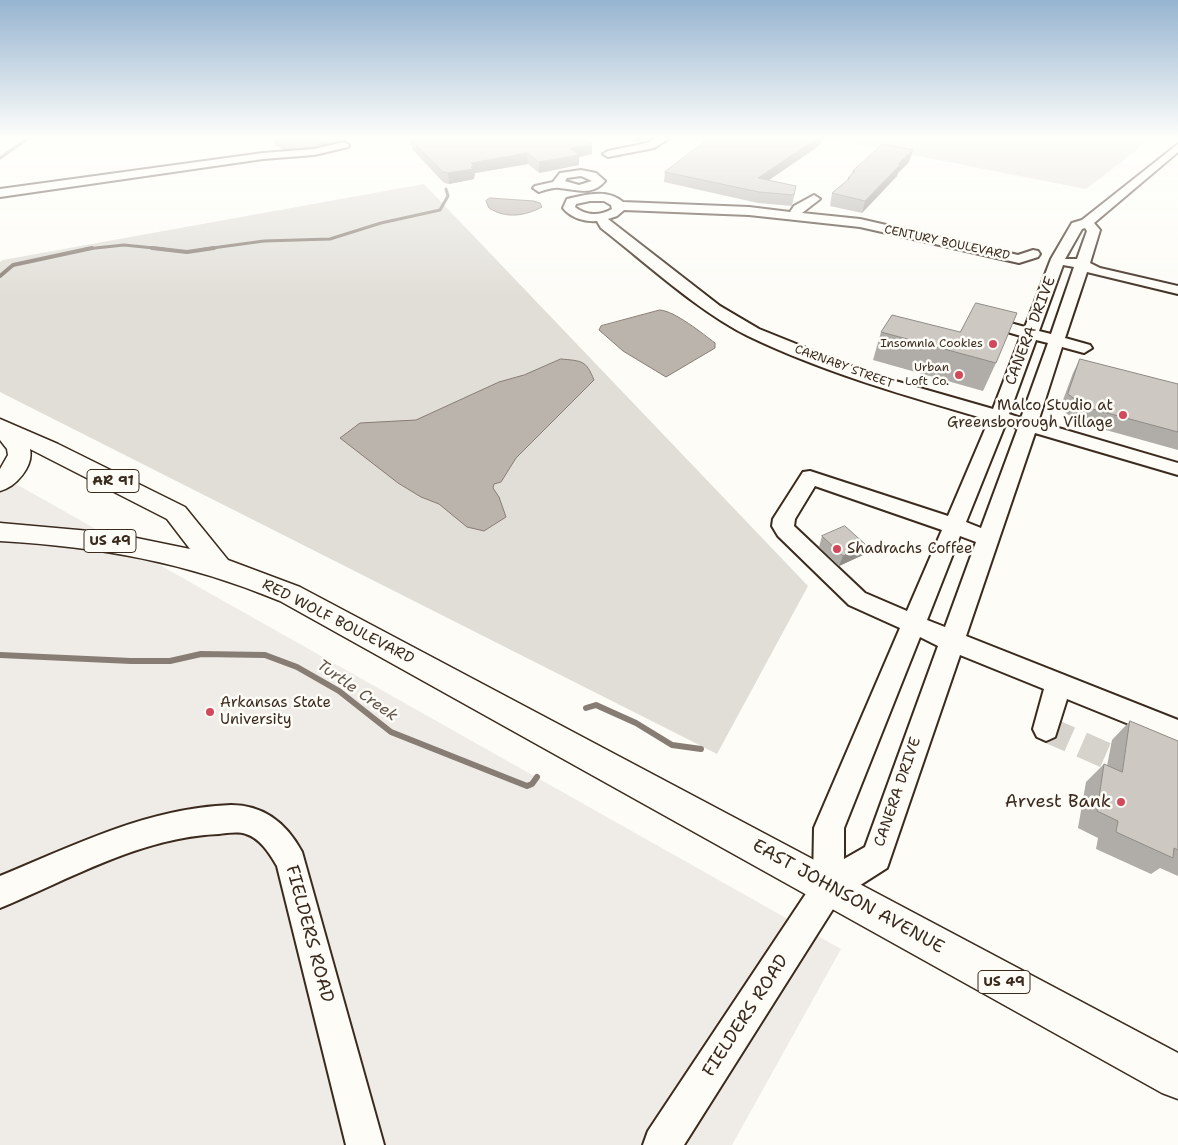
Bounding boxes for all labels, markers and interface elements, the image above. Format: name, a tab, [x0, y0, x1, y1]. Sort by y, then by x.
street label: CENTURY BOULEVARD	[883, 223, 1011, 263]
street label: CANERA DRIVE	[1002, 274, 1060, 388]
place label: Insomnia Cookies	[880, 337, 983, 351]
marker: Insomnia Cookies	[987, 338, 999, 350]
street label: CARNABY STREET	[793, 342, 895, 392]
place label: Urban Loft Co.	[905, 361, 949, 389]
marker: Urban Loft Co.	[953, 369, 965, 381]
place label: Malco Studio at Greensborough Village	[947, 397, 1113, 432]
marker: Malco Studio at Greensborough Village	[1117, 409, 1129, 421]
road number: AR 91	[87, 470, 139, 492]
road number: US 49	[84, 530, 136, 552]
place label: Shadrachs Coffee	[847, 540, 973, 558]
marker: Shadrachs Coffee	[831, 543, 843, 555]
street label: RED WOLF BOULEVARD	[259, 576, 417, 668]
water label: Turtle Creek	[313, 656, 401, 726]
place label: Arkansas State University	[220, 694, 331, 729]
marker: Arkansas State University	[204, 706, 216, 718]
street label: CANERA DRIVE	[871, 735, 925, 849]
place label: Arvest Bank	[1005, 791, 1111, 813]
marker: Arvest Bank	[1115, 796, 1127, 808]
street label: EAST JOHNSON AVENUE	[748, 835, 948, 959]
street label: FIELDERS ROAD	[280, 863, 338, 1005]
street label: FIELDERS ROAD	[698, 951, 794, 1081]
road number: US 49	[978, 970, 1030, 994]

